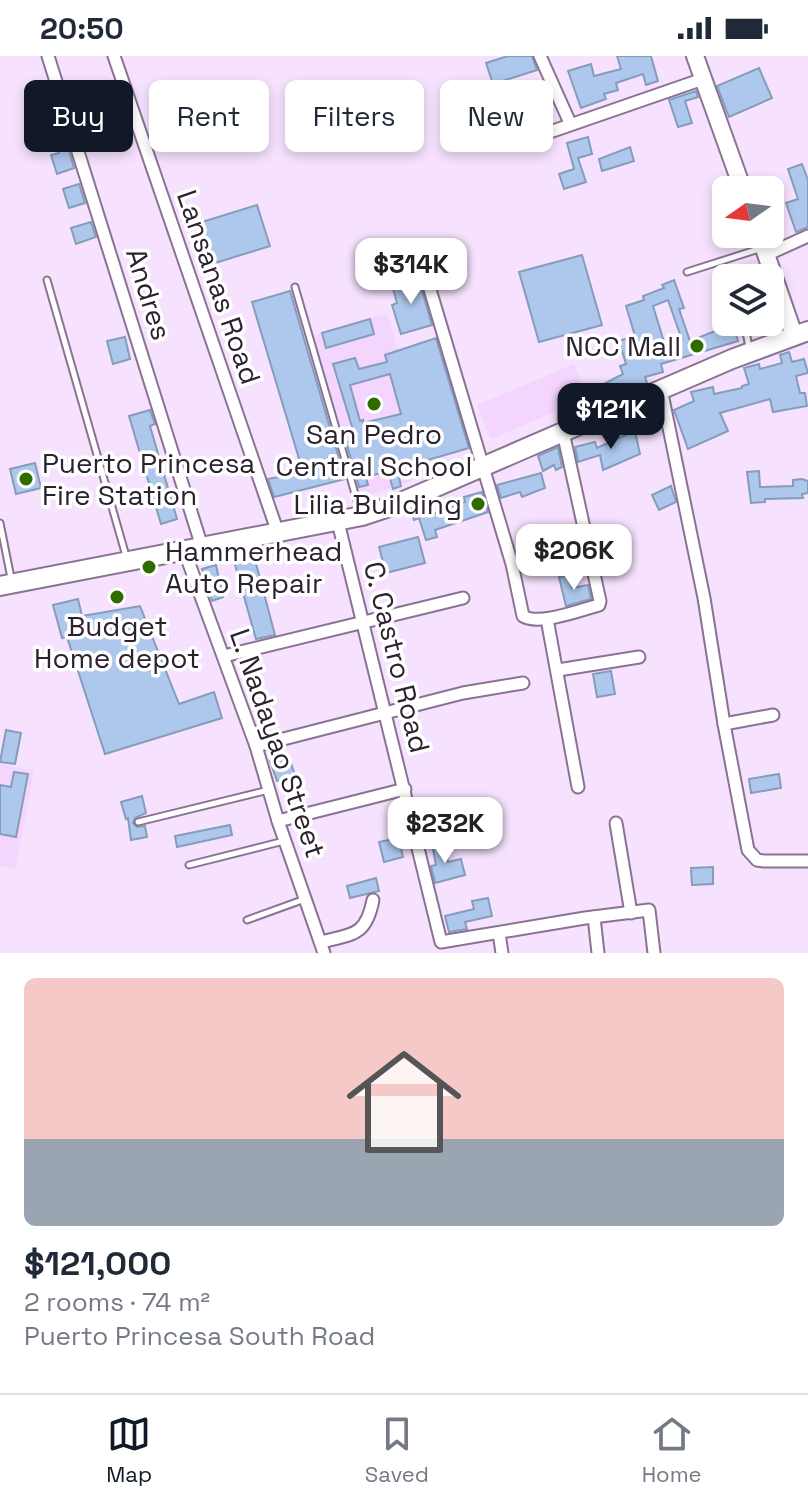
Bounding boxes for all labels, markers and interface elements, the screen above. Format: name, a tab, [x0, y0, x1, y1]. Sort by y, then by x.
text: 20:50	[40, 9, 124, 48]
chip: Buy	[24, 80, 133, 152]
chip: Rent	[149, 80, 269, 152]
chip: Filters	[285, 80, 424, 152]
chip: New	[440, 80, 553, 152]
north arrow	[712, 176, 784, 248]
map controls	[712, 176, 784, 336]
street label: Lansanas Road	[169, 185, 269, 389]
pin: $314K	[355, 238, 467, 306]
street label: Andres	[118, 244, 180, 344]
text: $314K	[373, 247, 449, 281]
button: layers	[712, 264, 784, 336]
place label: NCC Mall	[565, 328, 681, 364]
marker: NCC Mall	[688, 337, 706, 355]
pin: $121K	[555, 383, 667, 451]
text: $121K	[576, 392, 646, 426]
marker: San Pedro Central School	[365, 395, 383, 413]
place label: San Pedro Central School	[276, 416, 472, 484]
place label: Puerto Princesa Fire Station	[42, 445, 255, 513]
marker: Puerto Princesa Fire Station	[17, 470, 35, 488]
place label: Lilia Building	[293, 486, 462, 522]
marker: Lilia Building	[469, 495, 487, 513]
pin: $206K	[518, 524, 630, 592]
place label: Hammerhead Auto Repair	[165, 533, 342, 601]
text: $206K	[534, 533, 614, 567]
marker: Hammerhead Auto Repair	[140, 558, 158, 576]
street label: C. Castro Road	[356, 558, 438, 756]
marker: Budget Home depot	[108, 588, 126, 606]
place label: Budget Home depot	[34, 608, 200, 676]
street label: L. Nadayao Street	[222, 624, 334, 862]
pin: $232K	[389, 797, 501, 865]
text: $232K	[406, 806, 484, 840]
icon: home	[332, 1030, 476, 1174]
text: $121,000	[24, 1242, 171, 1285]
text: 2 rooms · 74 m²	[24, 1285, 210, 1319]
text: Puerto Princesa South Road	[24, 1319, 375, 1353]
tab: Map	[106, 1412, 152, 1488]
tab: Saved	[365, 1412, 429, 1488]
tab: Home	[642, 1412, 702, 1488]

